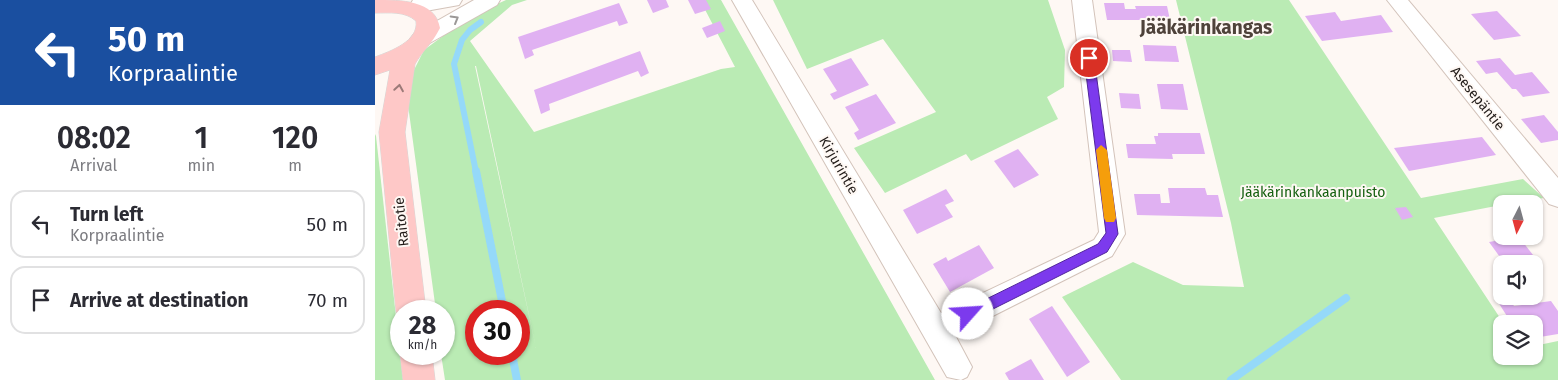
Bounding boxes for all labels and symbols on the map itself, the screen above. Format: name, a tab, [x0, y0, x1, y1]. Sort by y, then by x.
one-way arrow	[450, 15, 459, 25]
district label: Jääkärinkangas	[1139, 16, 1272, 39]
pin	[1068, 37, 1110, 79]
street label: Asesepäntie	[1447, 63, 1508, 134]
one-way arrow	[393, 84, 403, 93]
street label: Kirjurintie	[815, 133, 862, 197]
park label: Jääkärinkankaanpuisto	[1241, 184, 1385, 201]
north arrow	[1493, 195, 1543, 245]
street label: Raitotie	[390, 196, 413, 247]
position arrow	[941, 287, 993, 339]
speed limit sign: 30	[465, 300, 530, 365]

